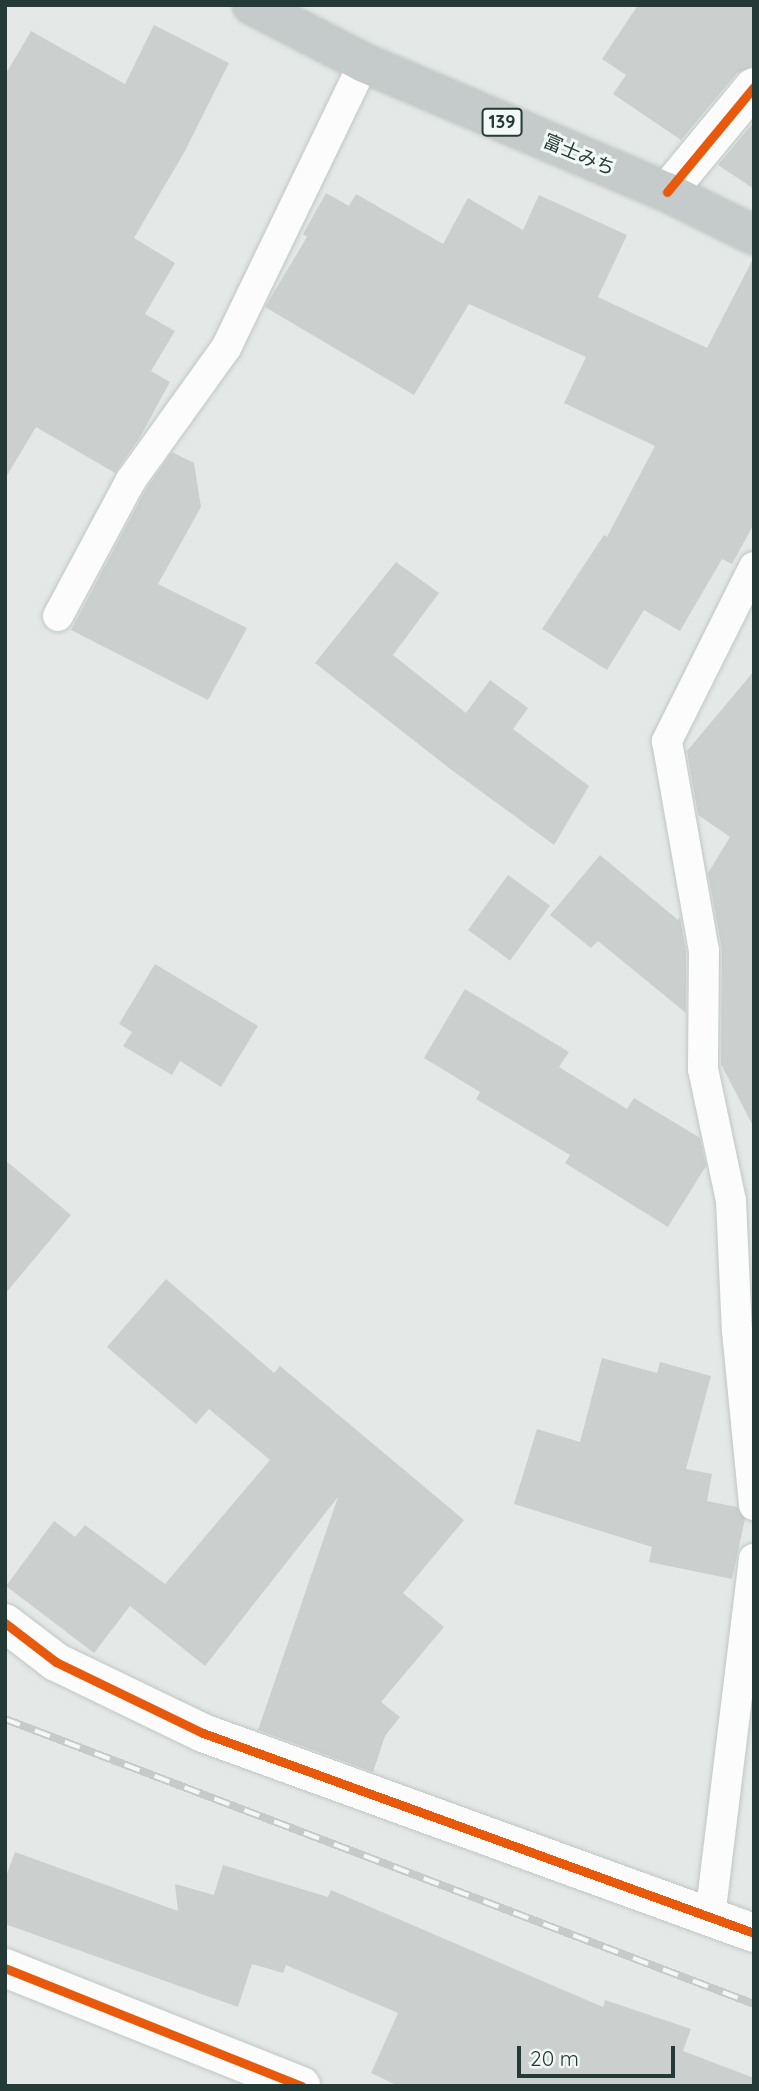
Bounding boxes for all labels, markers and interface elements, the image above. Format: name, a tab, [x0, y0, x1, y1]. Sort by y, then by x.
road number: 139	[481, 107, 523, 136]
street label: 富士みち	[540, 130, 618, 180]
scale bar	[521, 2032, 678, 2076]
text: 20 m	[530, 2045, 579, 2071]

